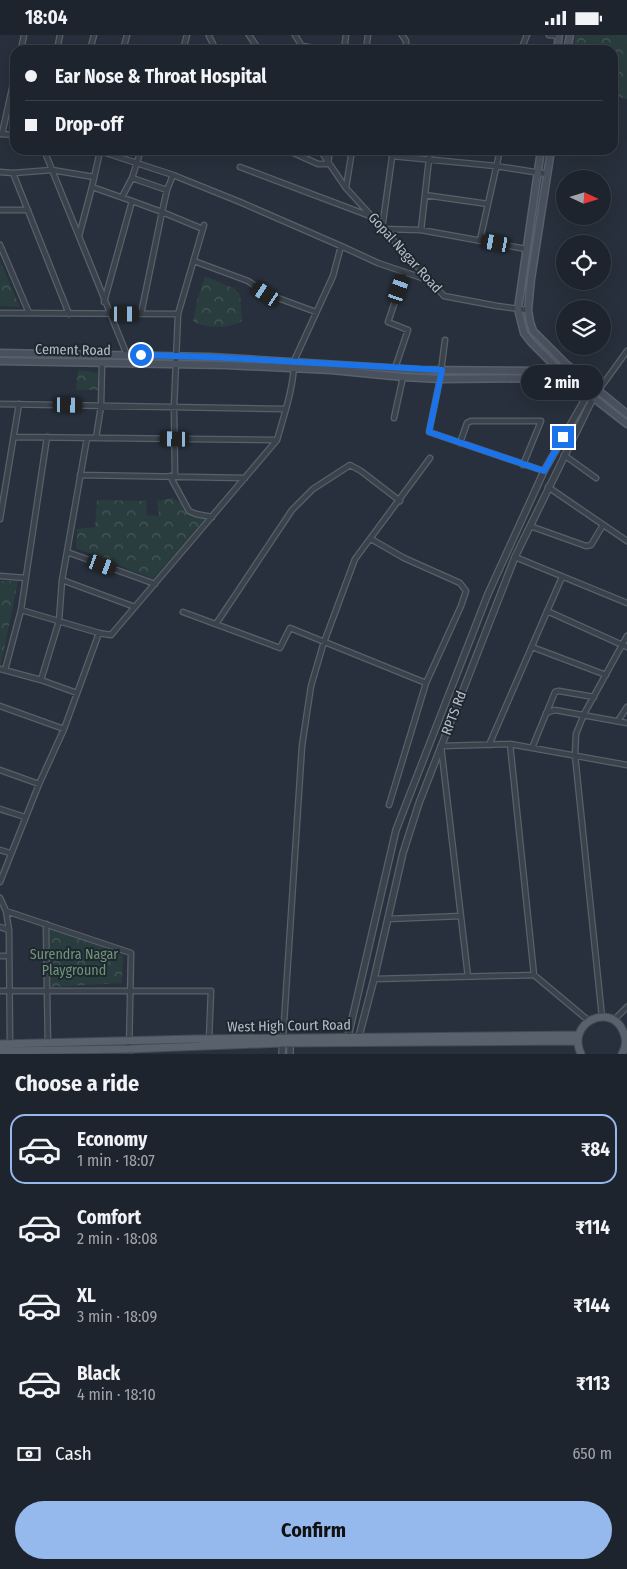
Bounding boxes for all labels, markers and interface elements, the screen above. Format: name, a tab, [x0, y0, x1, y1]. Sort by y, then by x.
text: 18:04	[25, 6, 68, 29]
text: Ear Nose & Throat Hospital	[55, 65, 267, 88]
text: Drop-off	[55, 113, 123, 136]
north arrow	[556, 170, 611, 225]
map controls	[556, 170, 611, 355]
street label: Gopal Nagar Road	[365, 209, 445, 297]
car	[479, 233, 512, 253]
button: locate	[556, 235, 611, 290]
car	[387, 272, 410, 306]
car	[249, 279, 282, 309]
button: layers	[556, 300, 611, 355]
car	[110, 307, 140, 322]
street label: Cement Road	[35, 341, 111, 359]
route start	[130, 344, 152, 366]
callout: 2 min	[522, 365, 604, 399]
text: 2 min	[544, 373, 580, 392]
car	[52, 397, 83, 413]
route end	[552, 426, 574, 448]
car	[159, 431, 190, 447]
car	[85, 553, 118, 577]
street label: RPTS Rd	[438, 688, 470, 738]
park label: Surendra Nagar Playground	[30, 946, 118, 979]
street label: West High Court Road	[227, 1016, 351, 1036]
text: Choose a ride	[15, 1070, 139, 1097]
icon: car	[17, 1127, 62, 1172]
text: Economy	[77, 1128, 147, 1151]
text: ₹84	[581, 1138, 610, 1161]
text: 1 min · 18:07	[77, 1151, 155, 1170]
icon: car	[17, 1205, 62, 1250]
text: Comfort	[77, 1206, 141, 1229]
text: ₹114	[575, 1216, 610, 1239]
text: 2 min · 18:08	[77, 1229, 157, 1248]
icon: car	[17, 1283, 62, 1328]
text: XL	[77, 1284, 96, 1307]
text: ₹144	[573, 1294, 610, 1317]
text: 3 min · 18:09	[77, 1307, 157, 1326]
icon: car	[17, 1361, 62, 1406]
text: Black	[77, 1362, 120, 1385]
text: ₹113	[576, 1372, 610, 1395]
text: 4 min · 18:10	[77, 1385, 156, 1404]
icon: cash	[15, 1440, 43, 1468]
text: Cash	[55, 1442, 92, 1465]
text: 650 m	[572, 1444, 612, 1463]
button: Confirm	[15, 1501, 612, 1559]

